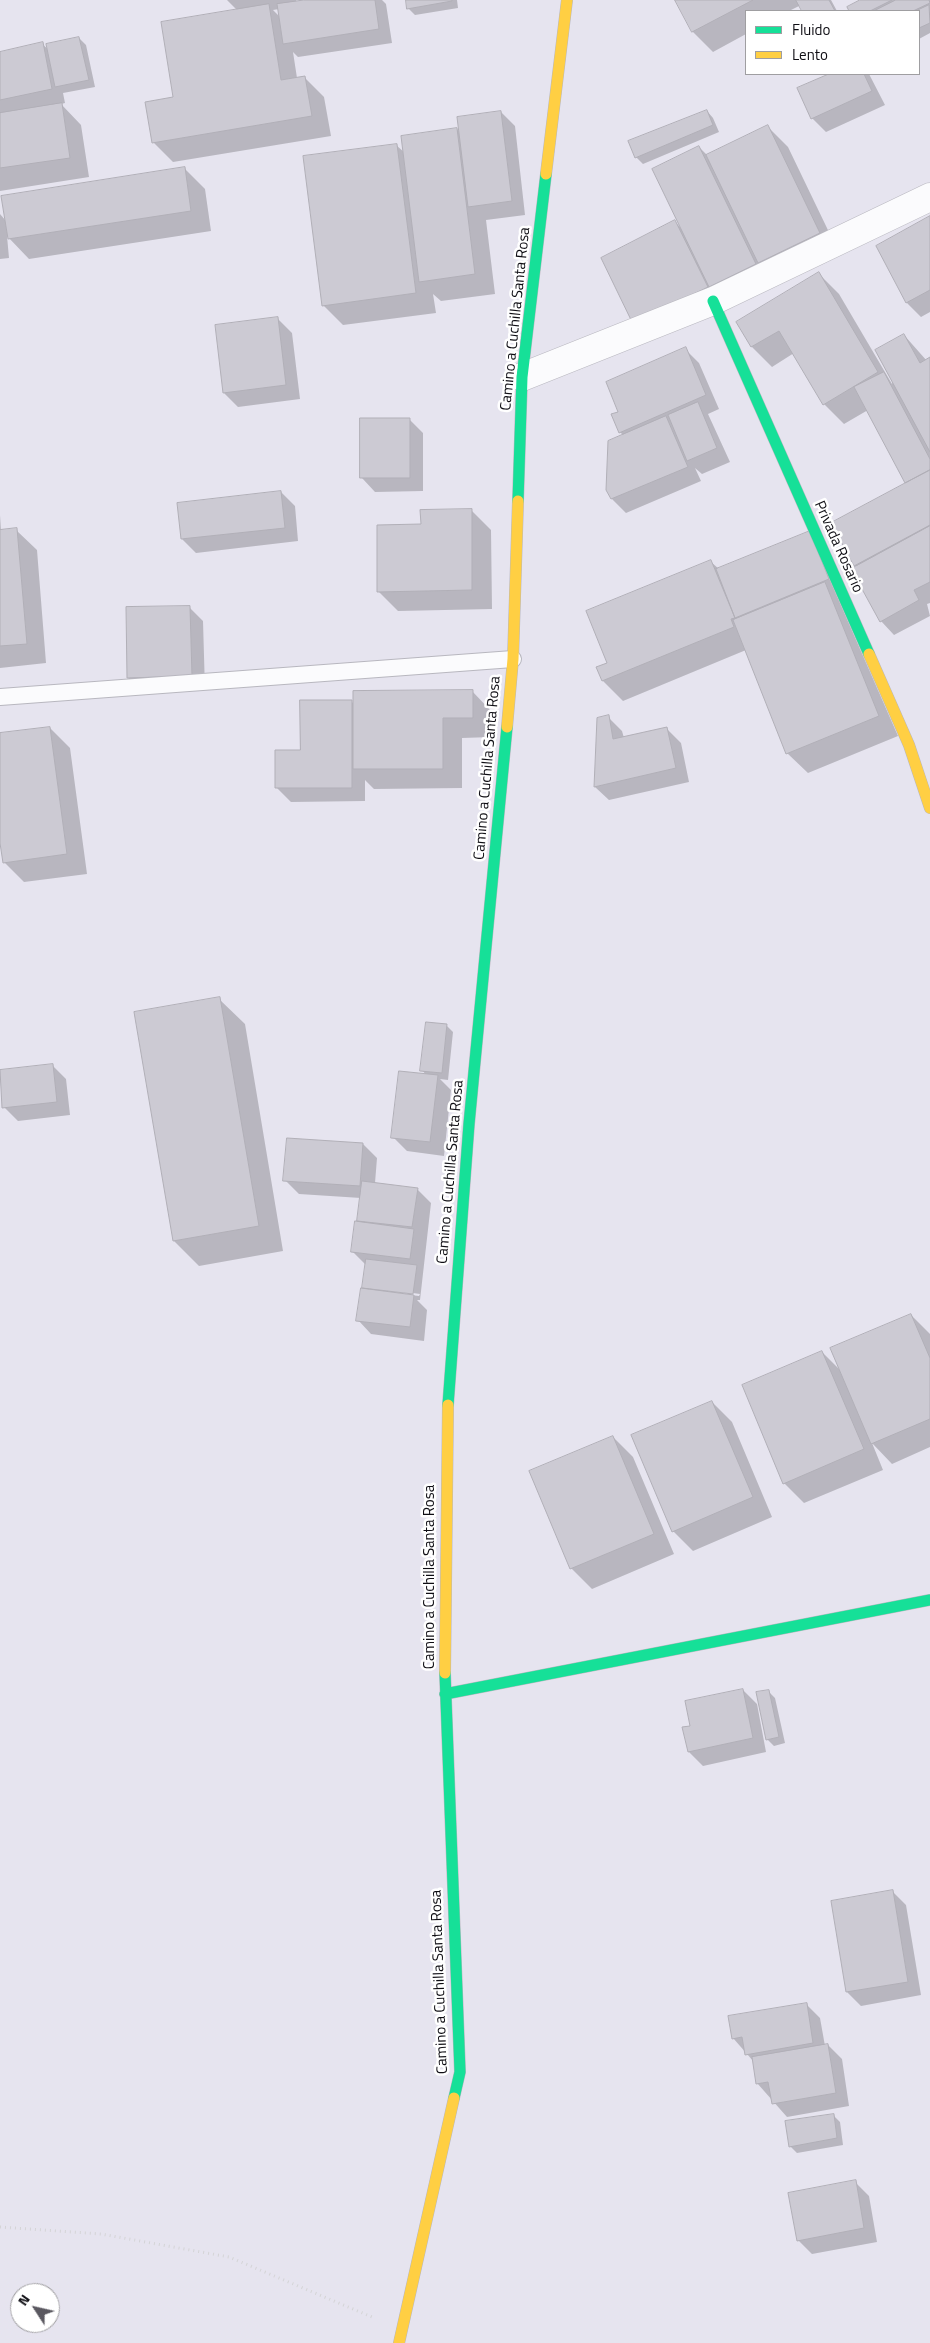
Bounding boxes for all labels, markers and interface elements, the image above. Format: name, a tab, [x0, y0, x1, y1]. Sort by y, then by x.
legend	[745, 10, 920, 75]
text: Fluido	[792, 18, 830, 41]
text: Lento	[792, 43, 828, 66]
street label: Camino a Cuchilla Santa Rosa	[497, 226, 535, 412]
street label: Privada Rosario	[810, 498, 866, 596]
street label: Camino a Cuchilla Santa Rosa	[471, 675, 505, 861]
street label: Camino a Cuchilla Santa Rosa	[434, 1079, 468, 1265]
street label: Camino a Cuchilla Santa Rosa	[421, 1485, 439, 1669]
street label: Camino a Cuchilla Santa Rosa	[428, 1890, 452, 2074]
north arrow	[10, 2283, 60, 2333]
text: N	[12, 2290, 35, 2310]

